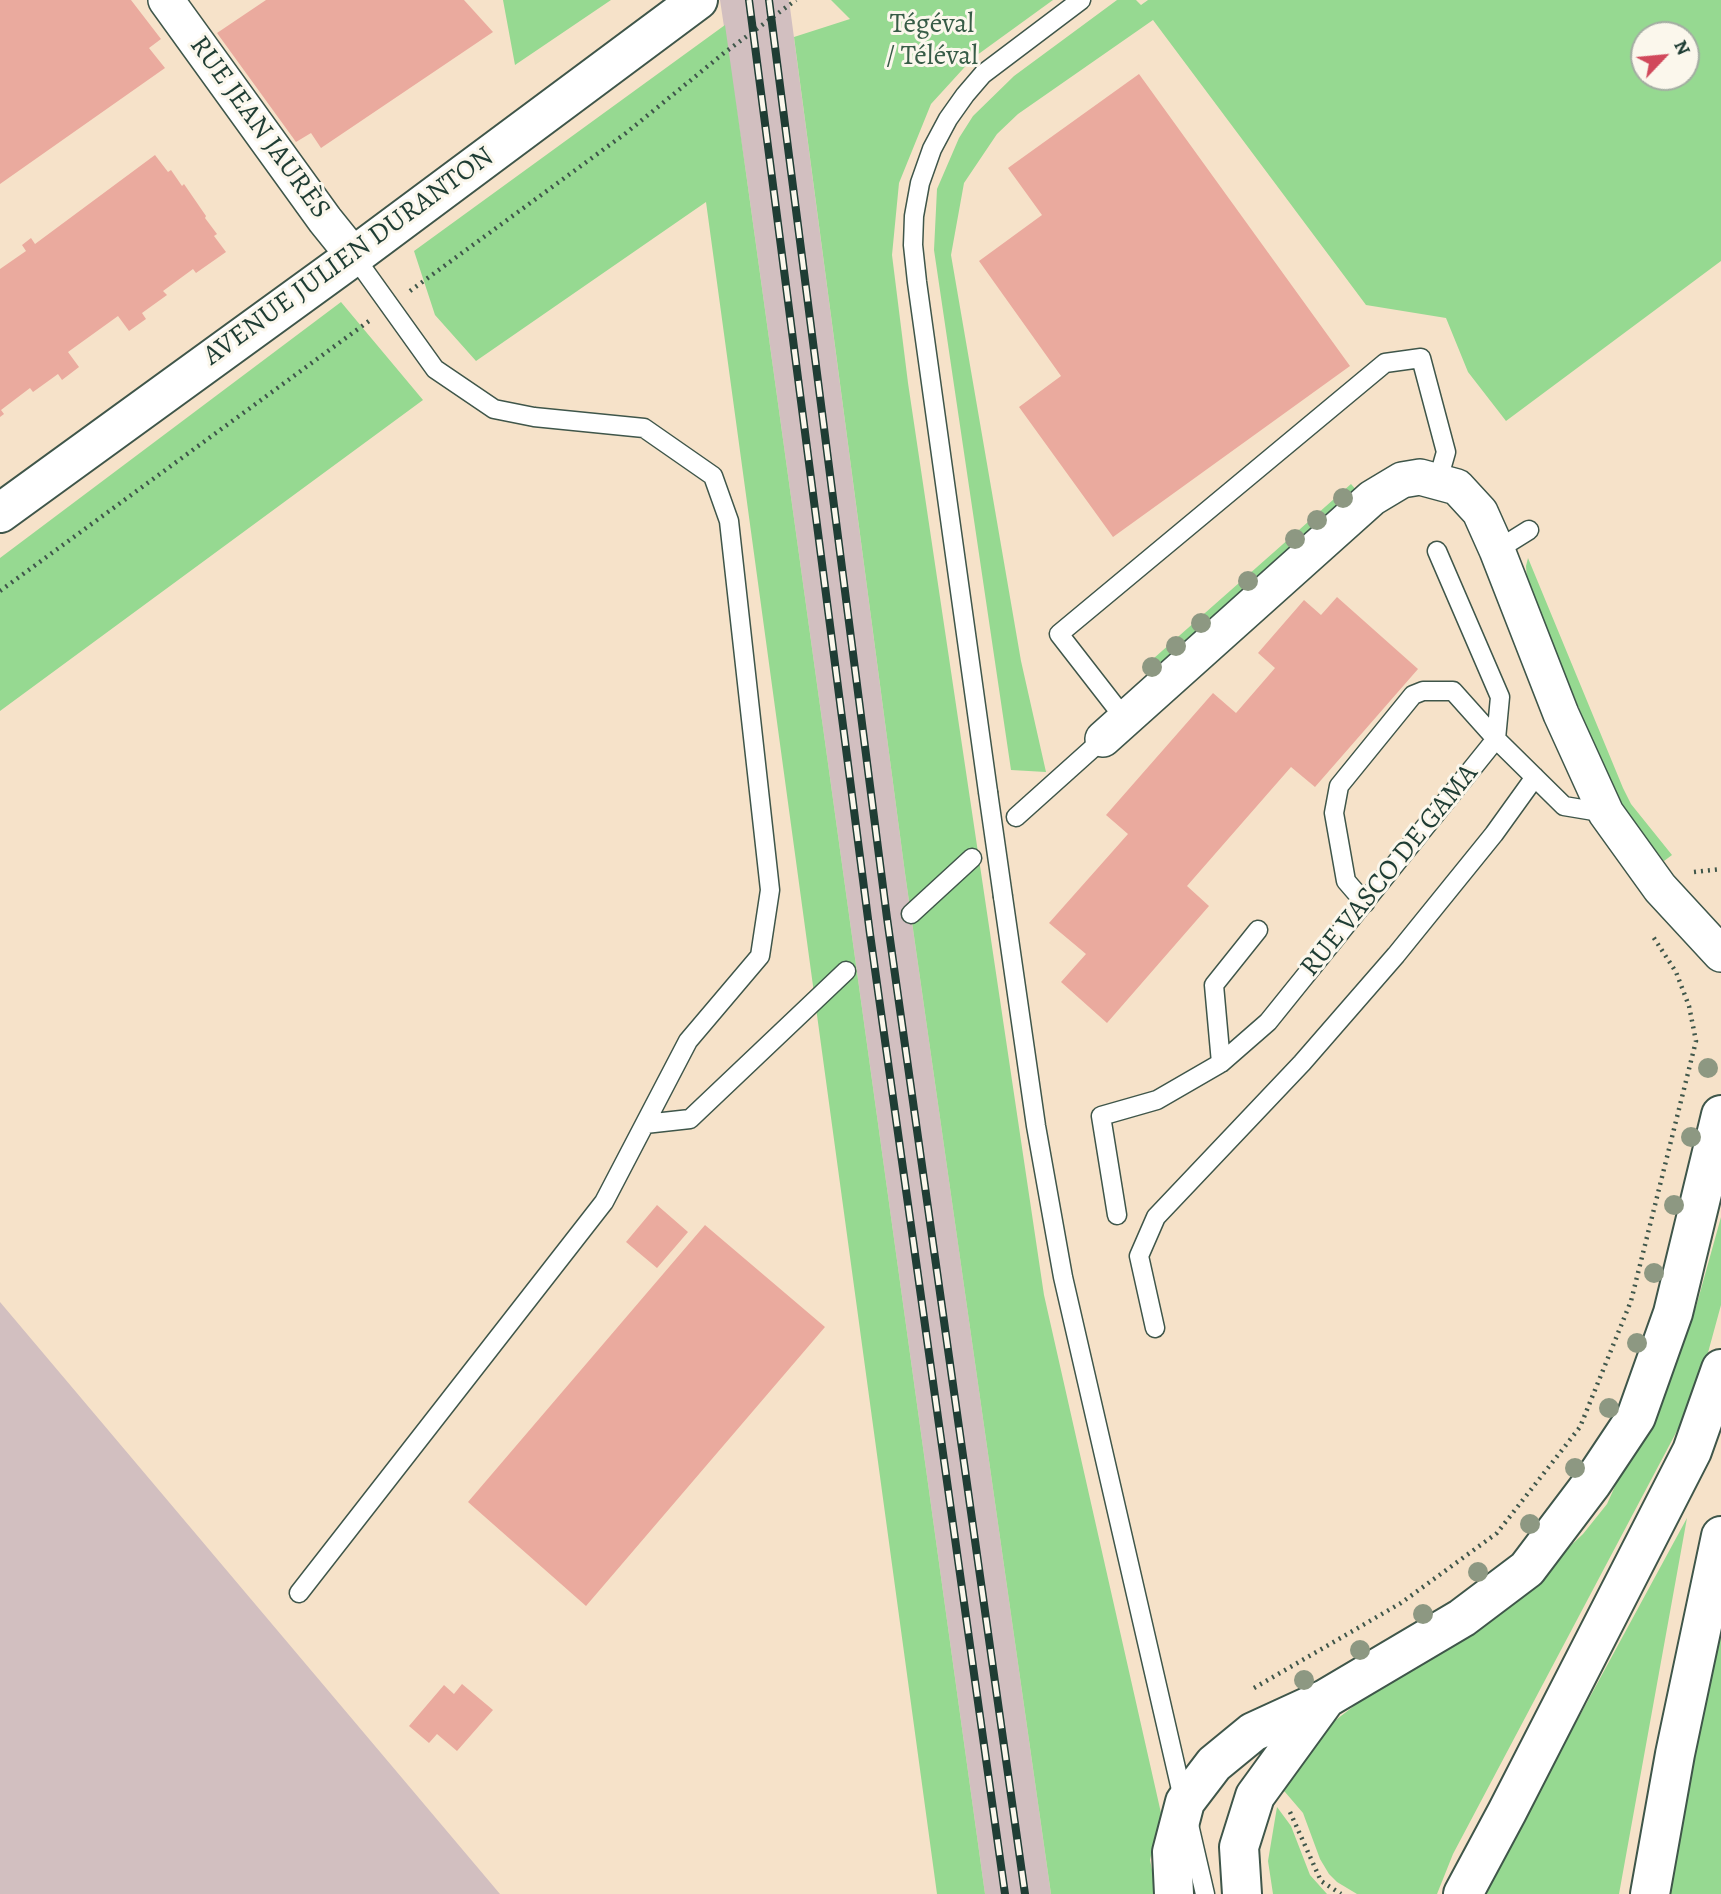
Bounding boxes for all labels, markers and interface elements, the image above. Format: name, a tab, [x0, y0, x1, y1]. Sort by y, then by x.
park label: Tégéval / Téléval	[886, 8, 978, 74]
north arrow	[1630, 21, 1700, 91]
street label: RUE JEAN JAURÈS	[181, 30, 337, 226]
text: N	[1667, 36, 1697, 60]
street label: AVENUE JULIEN DURANTON	[197, 140, 501, 374]
street label: RUE VASCO DE GAMA	[1294, 758, 1486, 984]

